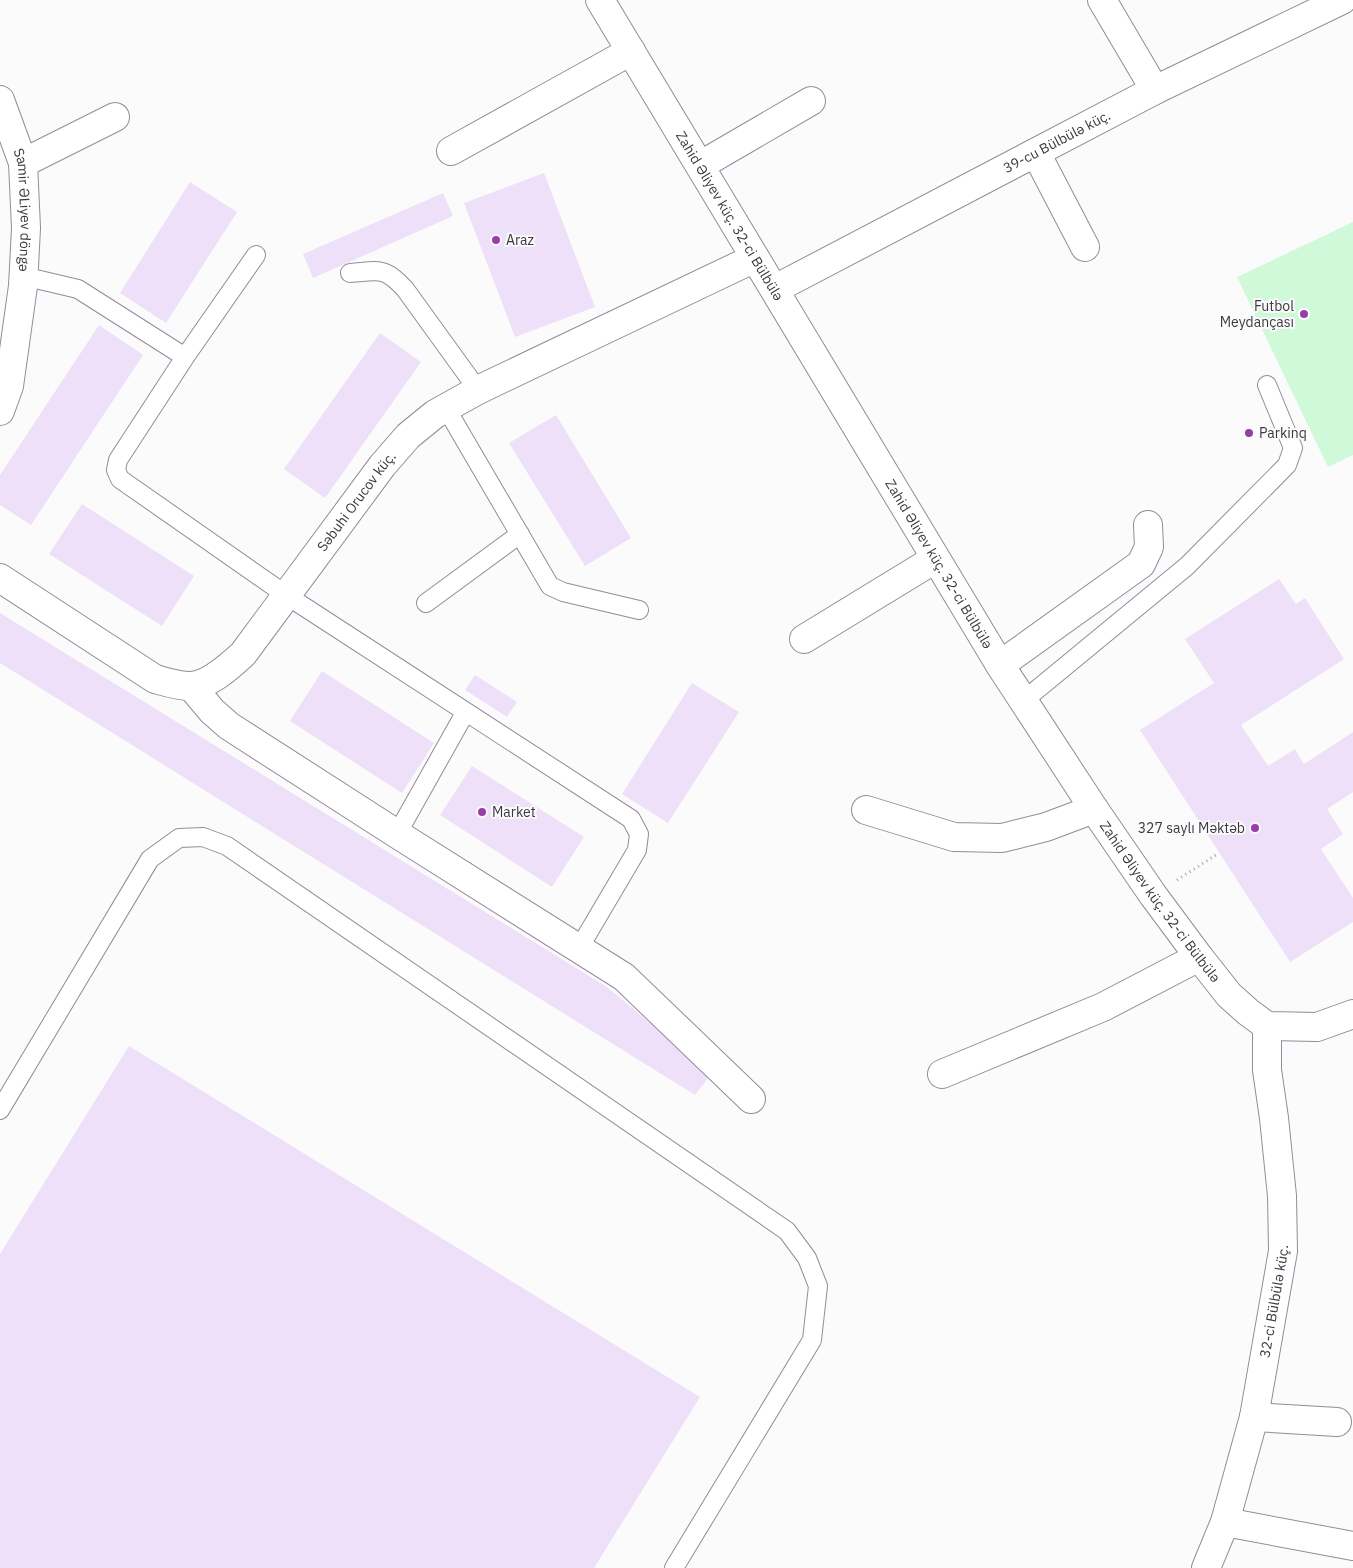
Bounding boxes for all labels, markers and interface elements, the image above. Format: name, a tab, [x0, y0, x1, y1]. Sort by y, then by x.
street label: 39-cu Bülbülə küç.	[1000, 106, 1113, 177]
street label: Zahid Əliyev küç. 32-ci Bülbülə	[672, 128, 788, 304]
street label: Samir ƏLiyev döngə	[9, 146, 35, 273]
place label: Araz	[506, 231, 535, 249]
marker: Araz	[490, 234, 502, 246]
place label: Futbol Meydançası	[1220, 297, 1294, 331]
marker: Futbol Meydançası	[1298, 308, 1310, 320]
place label: Parkinq	[1259, 424, 1307, 442]
marker: Parkinq	[1243, 427, 1255, 439]
street label: Səbuhi Orucov küç.	[313, 448, 400, 555]
street label: Zahid Əliyev küç. 32-ci Bülbülə	[881, 476, 997, 652]
place label: Market	[492, 803, 536, 821]
marker: Market	[476, 806, 488, 818]
street label: Zahid Əliyev küç. 32-ci Bülbülə	[1096, 818, 1225, 986]
place label: 327 saylı Məktəb	[1138, 819, 1245, 837]
marker: 327 saylı Məktəb	[1249, 822, 1261, 834]
street label: 32-ci Bülbülə küç.	[1255, 1245, 1292, 1359]

